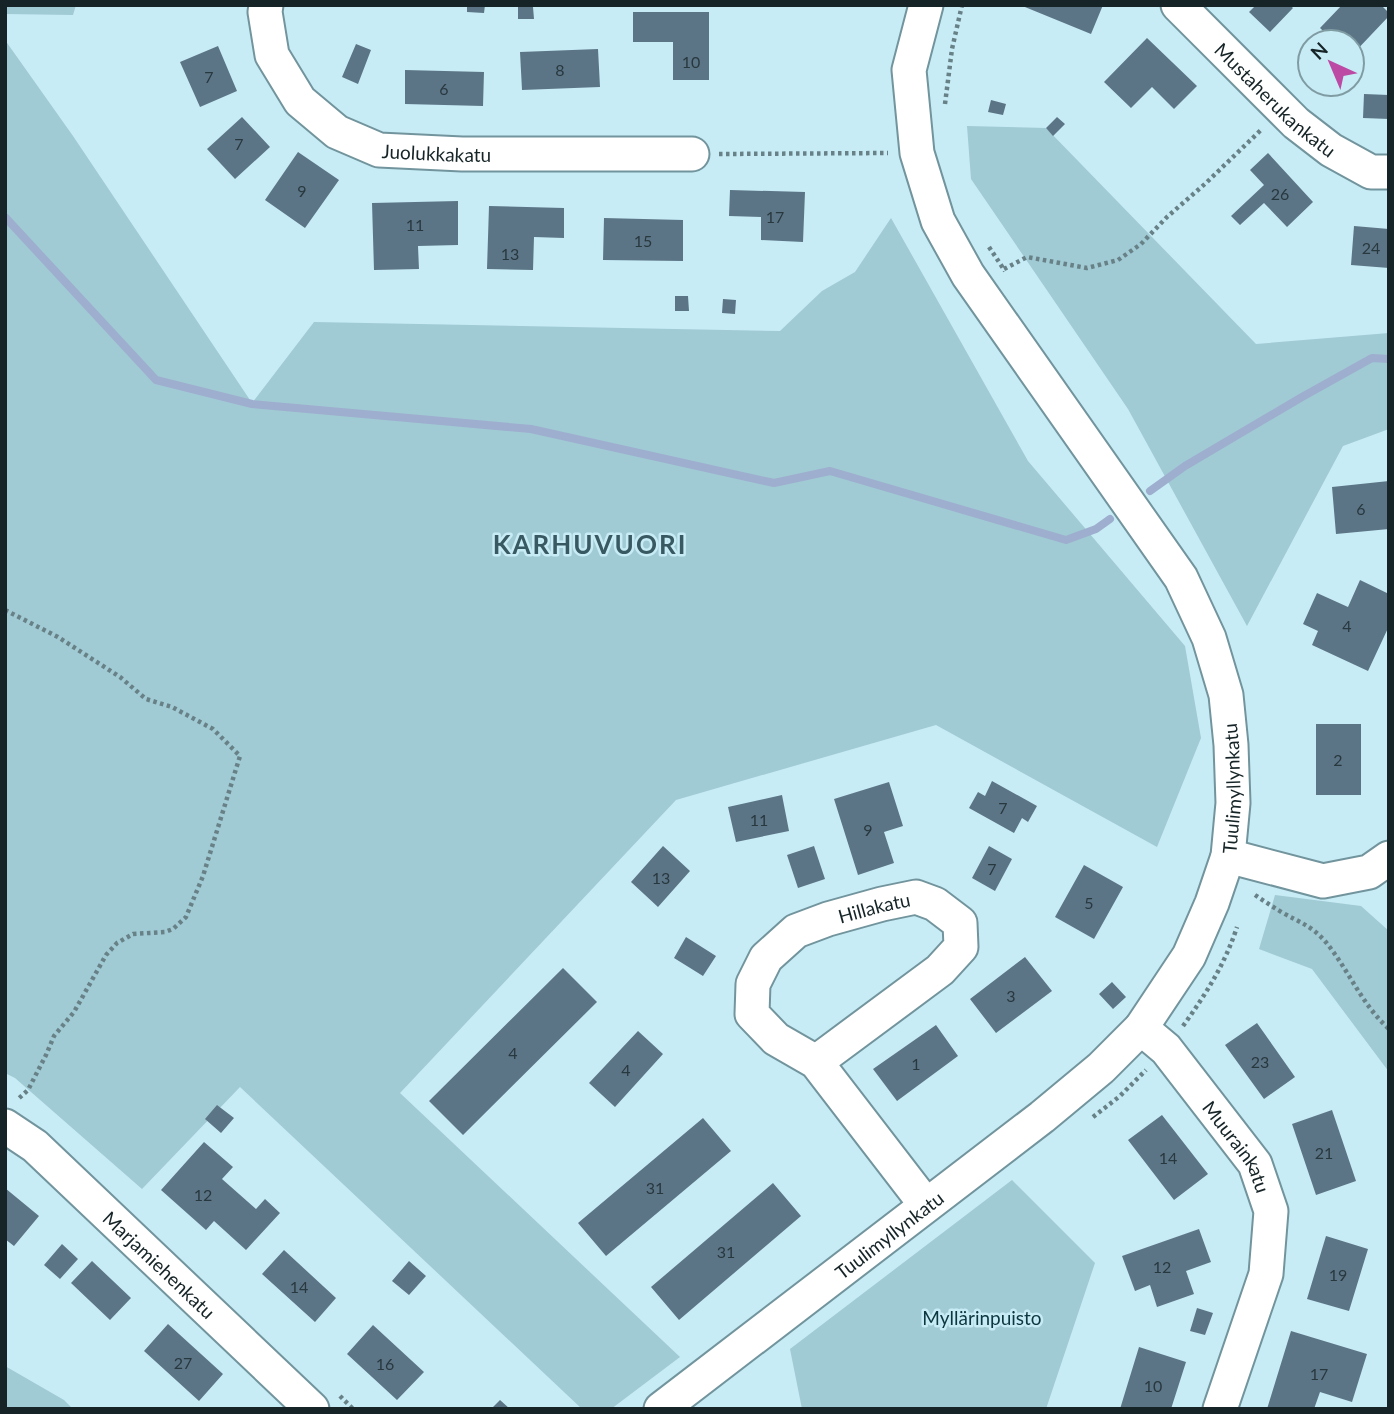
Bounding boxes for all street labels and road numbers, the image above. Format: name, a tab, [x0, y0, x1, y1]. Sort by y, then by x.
street label: Mustaherukankatu	[1211, 38, 1341, 161]
street label: Juolukkakatu	[381, 139, 491, 166]
street label: Tuulimyllynkatu	[1217, 722, 1245, 855]
street label: Hillakatu	[835, 887, 912, 927]
street label: Muurainkatu	[1199, 1096, 1275, 1195]
street label: Tuulimyllynkatu	[830, 1186, 948, 1283]
street label: Marjamiehenkatu	[99, 1206, 220, 1323]

